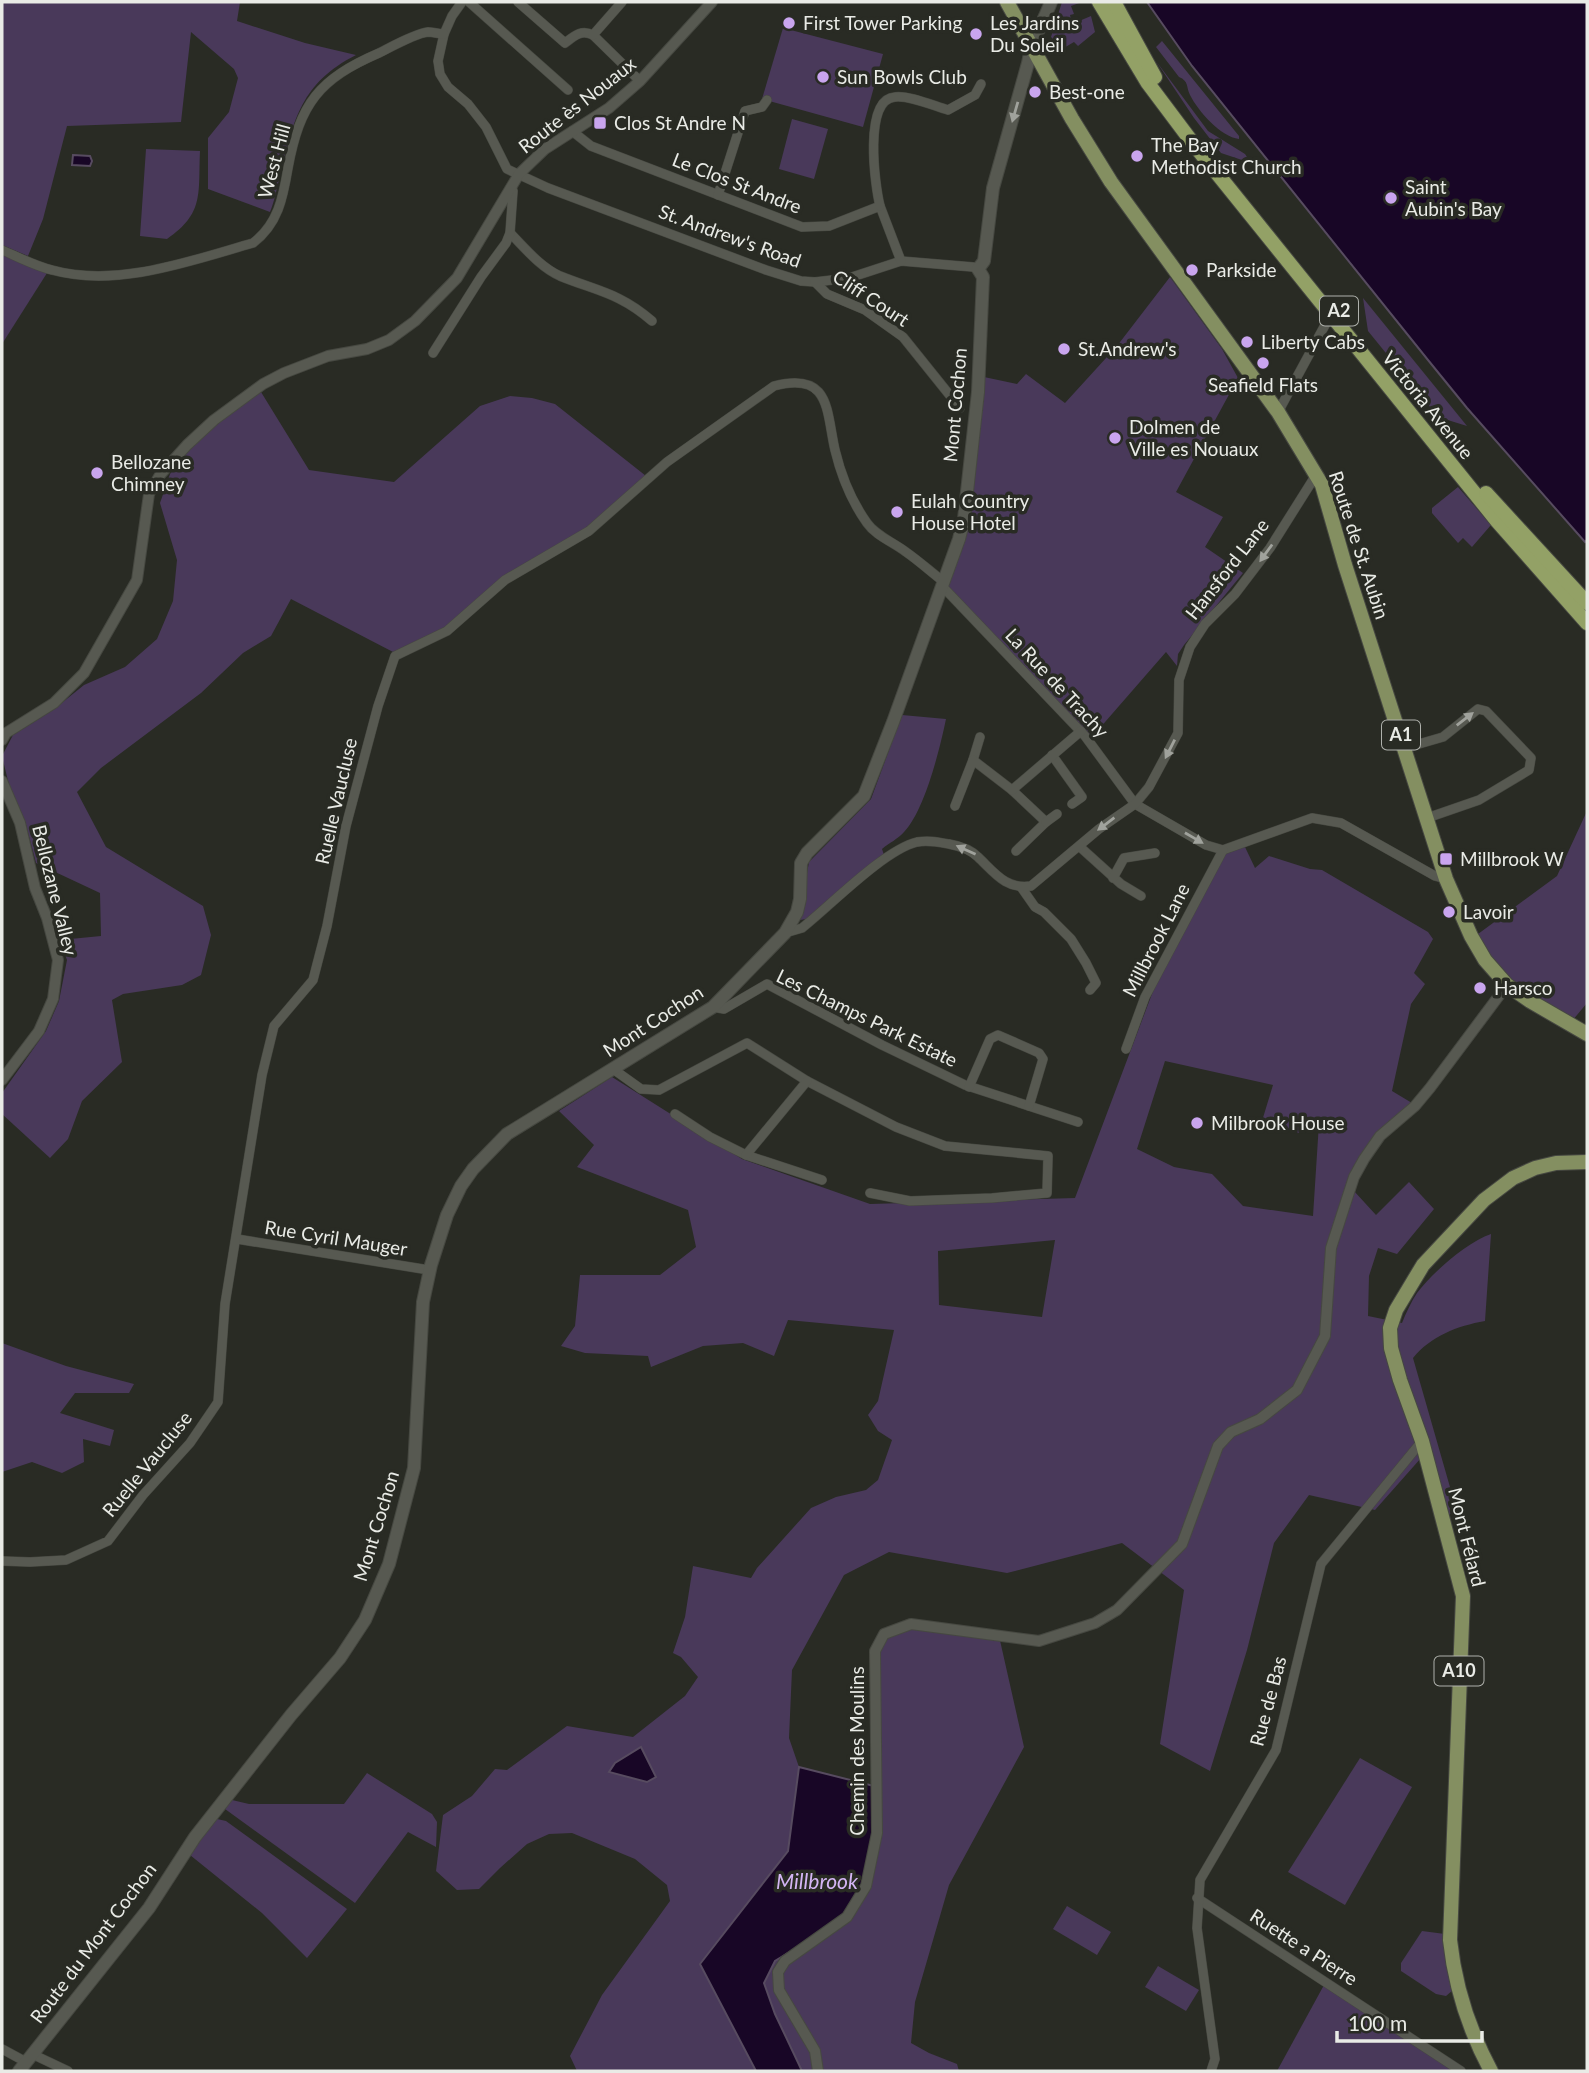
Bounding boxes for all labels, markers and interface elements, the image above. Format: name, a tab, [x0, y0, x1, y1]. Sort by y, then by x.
place label: First Tower Parking	[803, 11, 962, 34]
place label: Les Jardins Du Soleil	[990, 11, 1079, 56]
marker: First Tower Parking	[781, 15, 797, 31]
marker: Les Jardins Du Soleil	[968, 26, 984, 42]
street label: Route ès Nouaux	[513, 51, 640, 158]
place label: Sun Bowls Club	[837, 65, 967, 88]
marker: Sun Bowls Club	[815, 69, 831, 85]
place label: Best-one	[1049, 80, 1125, 103]
marker: Best-one	[1027, 84, 1043, 100]
one-way arrow	[1009, 102, 1019, 123]
place label: Clos St Andre N	[614, 111, 746, 134]
marker: Clos St Andre N	[592, 115, 608, 131]
street label: West Hill	[253, 121, 295, 201]
place label: The Bay Methodist Church	[1151, 133, 1302, 178]
street label: Le Clos St Andre	[669, 147, 805, 218]
marker: The Bay Methodist Church	[1129, 148, 1145, 164]
place label: Saint Aubin's Bay	[1405, 175, 1502, 220]
marker: Saint Aubin's Bay	[1383, 190, 1399, 206]
street label: St. Andrew's Road	[656, 199, 804, 272]
place label: Parkside	[1206, 258, 1277, 281]
marker: Parkside	[1184, 262, 1200, 278]
street label: Cliff Court	[829, 264, 914, 331]
road number: A2	[1320, 296, 1358, 326]
place label: Liberty Cabs	[1261, 330, 1365, 353]
marker: Liberty Cabs	[1239, 334, 1255, 350]
place label: St.Andrew's	[1078, 337, 1177, 360]
marker: St.Andrew's	[1056, 341, 1072, 357]
street label: Victoria Avenue	[1378, 346, 1479, 463]
street label: Mont Cochon	[938, 347, 971, 463]
marker: Seafield Flats	[1255, 355, 1271, 371]
place label: Seafield Flats	[1208, 373, 1318, 396]
place label: Dolmen de Ville es Nouaux	[1129, 415, 1259, 460]
marker: Dolmen de Ville es Nouaux	[1107, 430, 1123, 446]
place label: Bellozane Chimney	[111, 450, 191, 495]
marker: Bellozane Chimney	[89, 465, 105, 481]
street label: Route de St. Aubin	[1325, 468, 1394, 622]
place label: Eulah Country House Hotel	[911, 489, 1030, 534]
marker: Eulah Country House Hotel	[889, 504, 905, 520]
street label: Hansford Lane	[1180, 514, 1273, 624]
one-way arrow	[1259, 544, 1273, 562]
street label: La Rue de Trachy	[1001, 623, 1114, 742]
one-way arrow	[1456, 712, 1474, 727]
road number: A1	[1382, 720, 1420, 750]
street label: Ruelle Vaucluse	[310, 735, 361, 866]
one-way arrow	[1164, 740, 1176, 760]
one-way arrow	[1098, 817, 1116, 832]
street label: Bellozane Valley	[28, 822, 83, 958]
one-way arrow	[1185, 832, 1204, 844]
one-way arrow	[955, 845, 976, 856]
place label: Millbrook W	[1460, 847, 1564, 870]
marker: Millbrook W	[1438, 851, 1454, 867]
street label: Millbrook Lane	[1117, 879, 1194, 1000]
place label: Lavoir	[1463, 900, 1514, 923]
marker: Lavoir	[1441, 904, 1457, 920]
street label: Les Champs Park Estate	[773, 964, 961, 1071]
place label: Harsco	[1494, 976, 1552, 999]
street label: Mont Cochon	[598, 980, 707, 1061]
marker: Harsco	[1472, 980, 1488, 996]
place label: Milbrook House	[1211, 1111, 1345, 1134]
marker: Milbrook House	[1189, 1115, 1205, 1131]
street label: Rue Cyril Mauger	[263, 1215, 409, 1260]
street label: Ruelle Vaucluse	[97, 1406, 196, 1521]
street label: Mont Cochon	[348, 1468, 403, 1584]
street label: Mont Félard	[1444, 1485, 1491, 1589]
street label: Rue de Bas	[1244, 1653, 1291, 1748]
road number: A10	[1434, 1656, 1484, 1686]
street label: Chemin des Moulins	[845, 1666, 868, 1836]
street label: Route du Mont Cochon	[25, 1858, 160, 2027]
water label: Millbrook	[776, 1868, 859, 1893]
street label: Ruette a Pierre	[1246, 1903, 1362, 1990]
scale bar	[1337, 2000, 1482, 2044]
text: 100 m	[1348, 2010, 1407, 2035]

